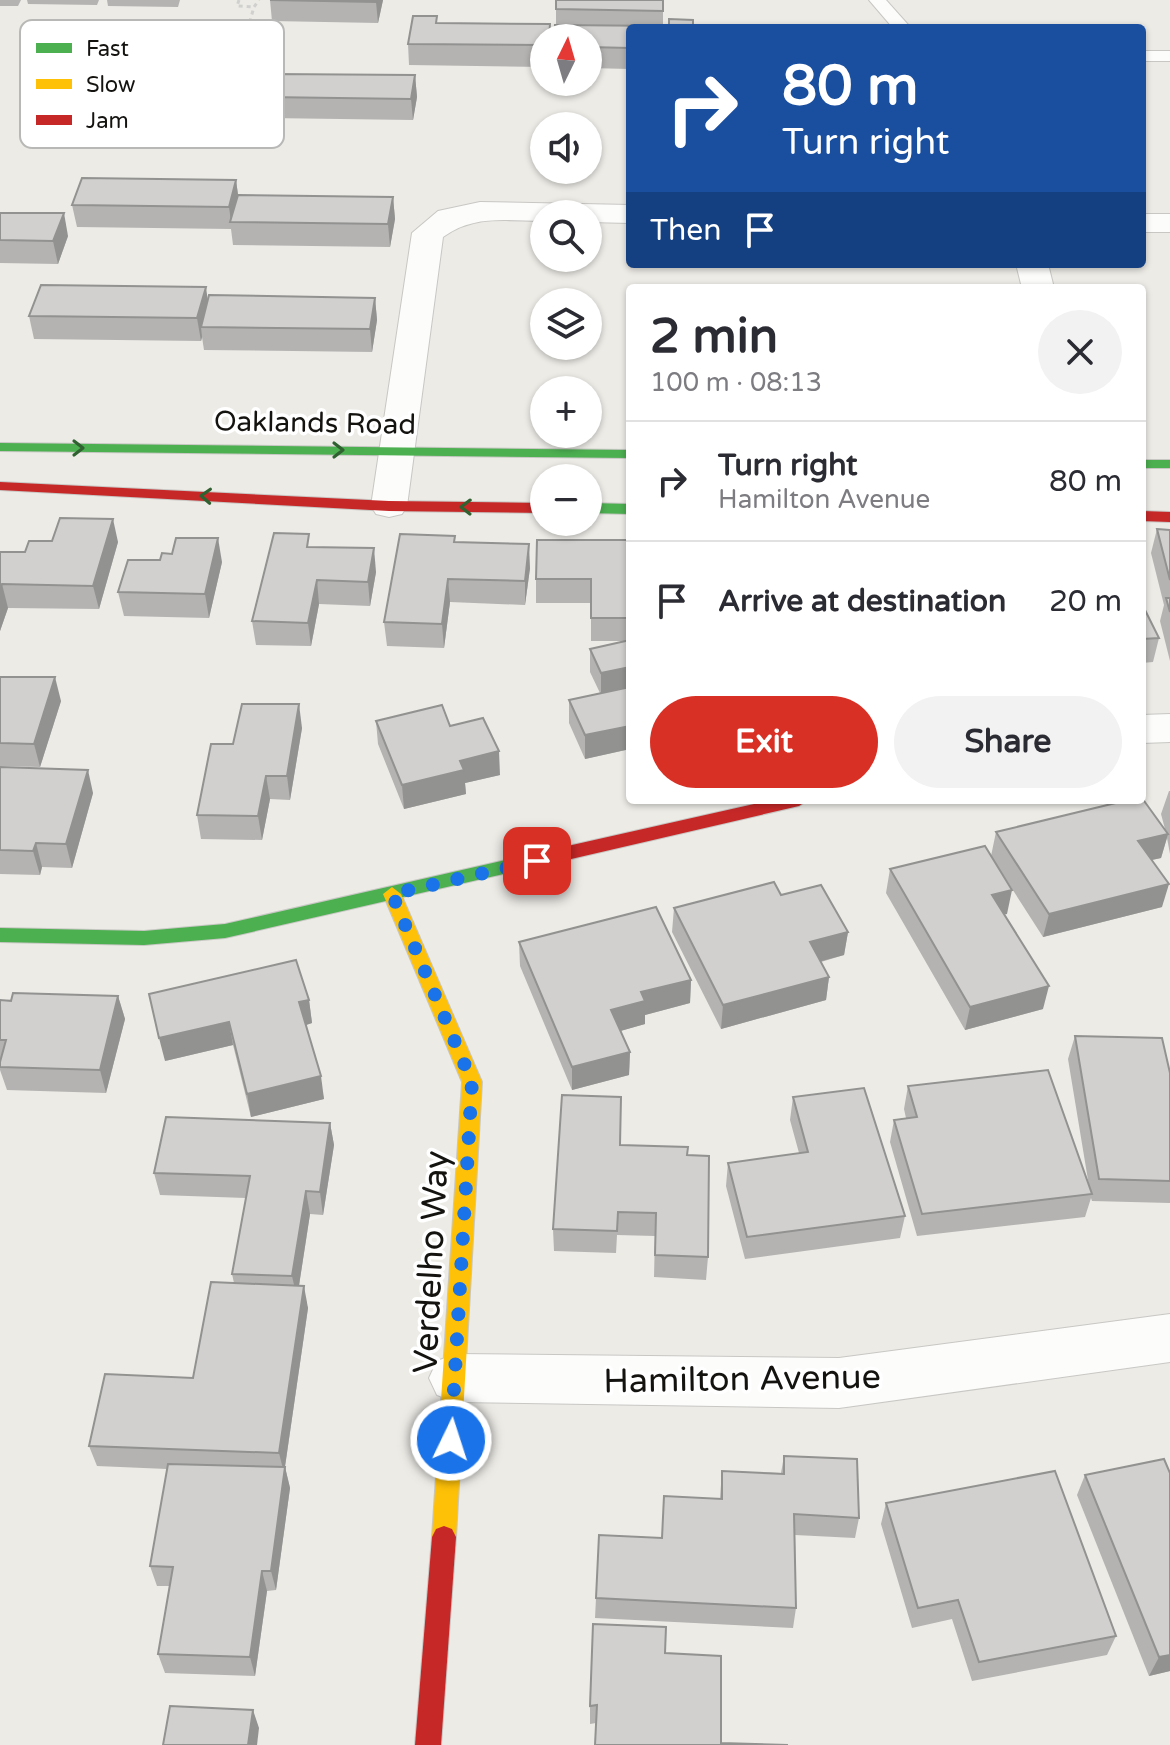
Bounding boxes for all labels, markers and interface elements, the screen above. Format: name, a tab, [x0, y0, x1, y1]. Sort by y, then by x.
legend	[20, 20, 284, 148]
north arrow	[530, 24, 602, 96]
map controls	[530, 24, 602, 536]
text: Fast	[86, 36, 129, 62]
text: 80 m	[782, 53, 918, 120]
icon: right	[650, 56, 754, 160]
text: Slow	[86, 72, 136, 98]
text: Jam	[86, 108, 129, 134]
button: sound	[530, 112, 602, 184]
text: Turn right	[782, 121, 949, 164]
button: search	[530, 200, 602, 272]
icon: arrive	[738, 208, 782, 252]
text: Then	[650, 212, 722, 249]
button: layers	[530, 288, 602, 360]
text: 2 min	[650, 308, 778, 366]
button: close	[1038, 310, 1122, 394]
text: 100 m · 08:13	[650, 367, 822, 398]
button: +	[530, 376, 602, 448]
street label: Oaklands Road	[214, 404, 416, 442]
one-way arrow	[72, 439, 85, 456]
one-way arrow	[332, 441, 345, 459]
text: Turn right	[718, 447, 858, 484]
icon: right	[650, 459, 694, 503]
text: 80 m	[1049, 463, 1122, 500]
button: −	[530, 464, 602, 536]
text: Hamilton Avenue	[718, 484, 930, 515]
one-way arrow	[199, 488, 212, 505]
one-way arrow	[459, 498, 472, 516]
icon: arrive	[650, 579, 694, 623]
text: Arrive at destination	[718, 583, 1006, 620]
text: 20 m	[1049, 583, 1122, 620]
button: Exit	[650, 696, 878, 788]
button: Share	[894, 696, 1122, 788]
pin	[503, 827, 571, 895]
icon: arrive	[515, 839, 559, 883]
street label: Verdelho Way	[405, 1150, 458, 1374]
street label: Hamilton Avenue	[603, 1357, 881, 1402]
position arrow	[409, 1398, 493, 1482]

